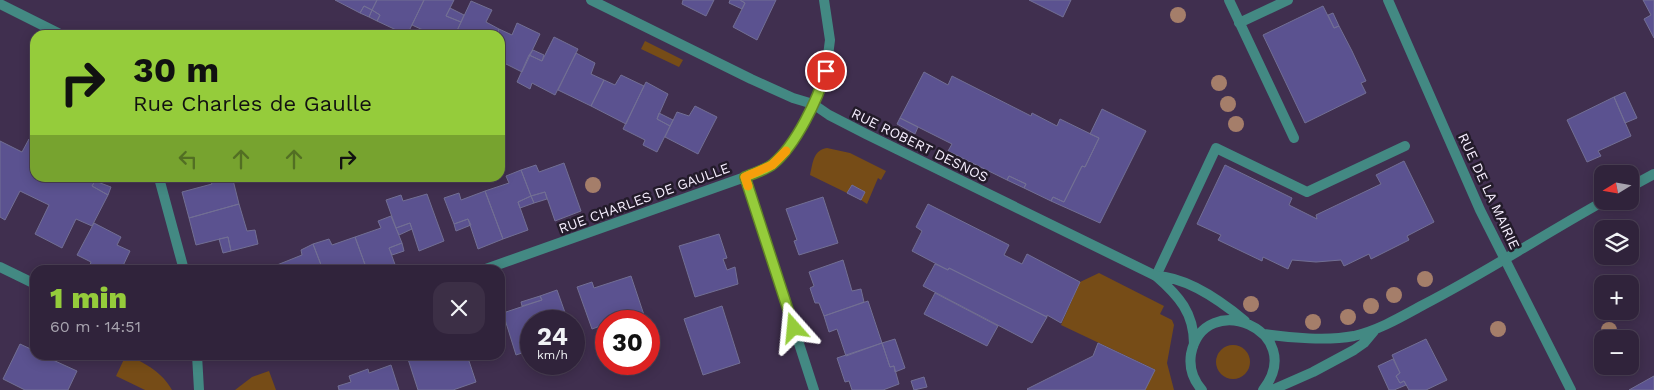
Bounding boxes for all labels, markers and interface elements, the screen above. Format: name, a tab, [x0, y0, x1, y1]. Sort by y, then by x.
text: 30 m	[133, 49, 219, 91]
icon: right	[50, 50, 115, 115]
pin	[805, 50, 847, 92]
icon: arrive	[812, 57, 840, 85]
text: Rue Charles de Gaulle	[133, 91, 372, 116]
street label: RUE ROBERT DESNOS	[849, 105, 991, 185]
street label: RUE DE LA MAIRIE	[1455, 130, 1523, 252]
icon: left	[174, 145, 202, 173]
icon: ahead	[227, 145, 255, 173]
icon: ahead	[280, 145, 308, 173]
icon: right	[333, 145, 361, 173]
street label: RUE CHARLES DE GAULLE	[556, 160, 732, 236]
north arrow	[1594, 165, 1639, 210]
map controls	[1594, 165, 1639, 375]
button: layers	[1594, 220, 1639, 265]
button: +	[1594, 275, 1639, 320]
text: 1 min	[50, 280, 127, 315]
button: close	[433, 282, 485, 334]
position arrow	[767, 301, 819, 353]
speed limit sign: 30	[595, 310, 660, 375]
text: 60 m · 14:51	[50, 317, 141, 336]
text: 24	[537, 322, 568, 351]
button: −	[1594, 330, 1639, 375]
text: km/h	[537, 348, 568, 362]

